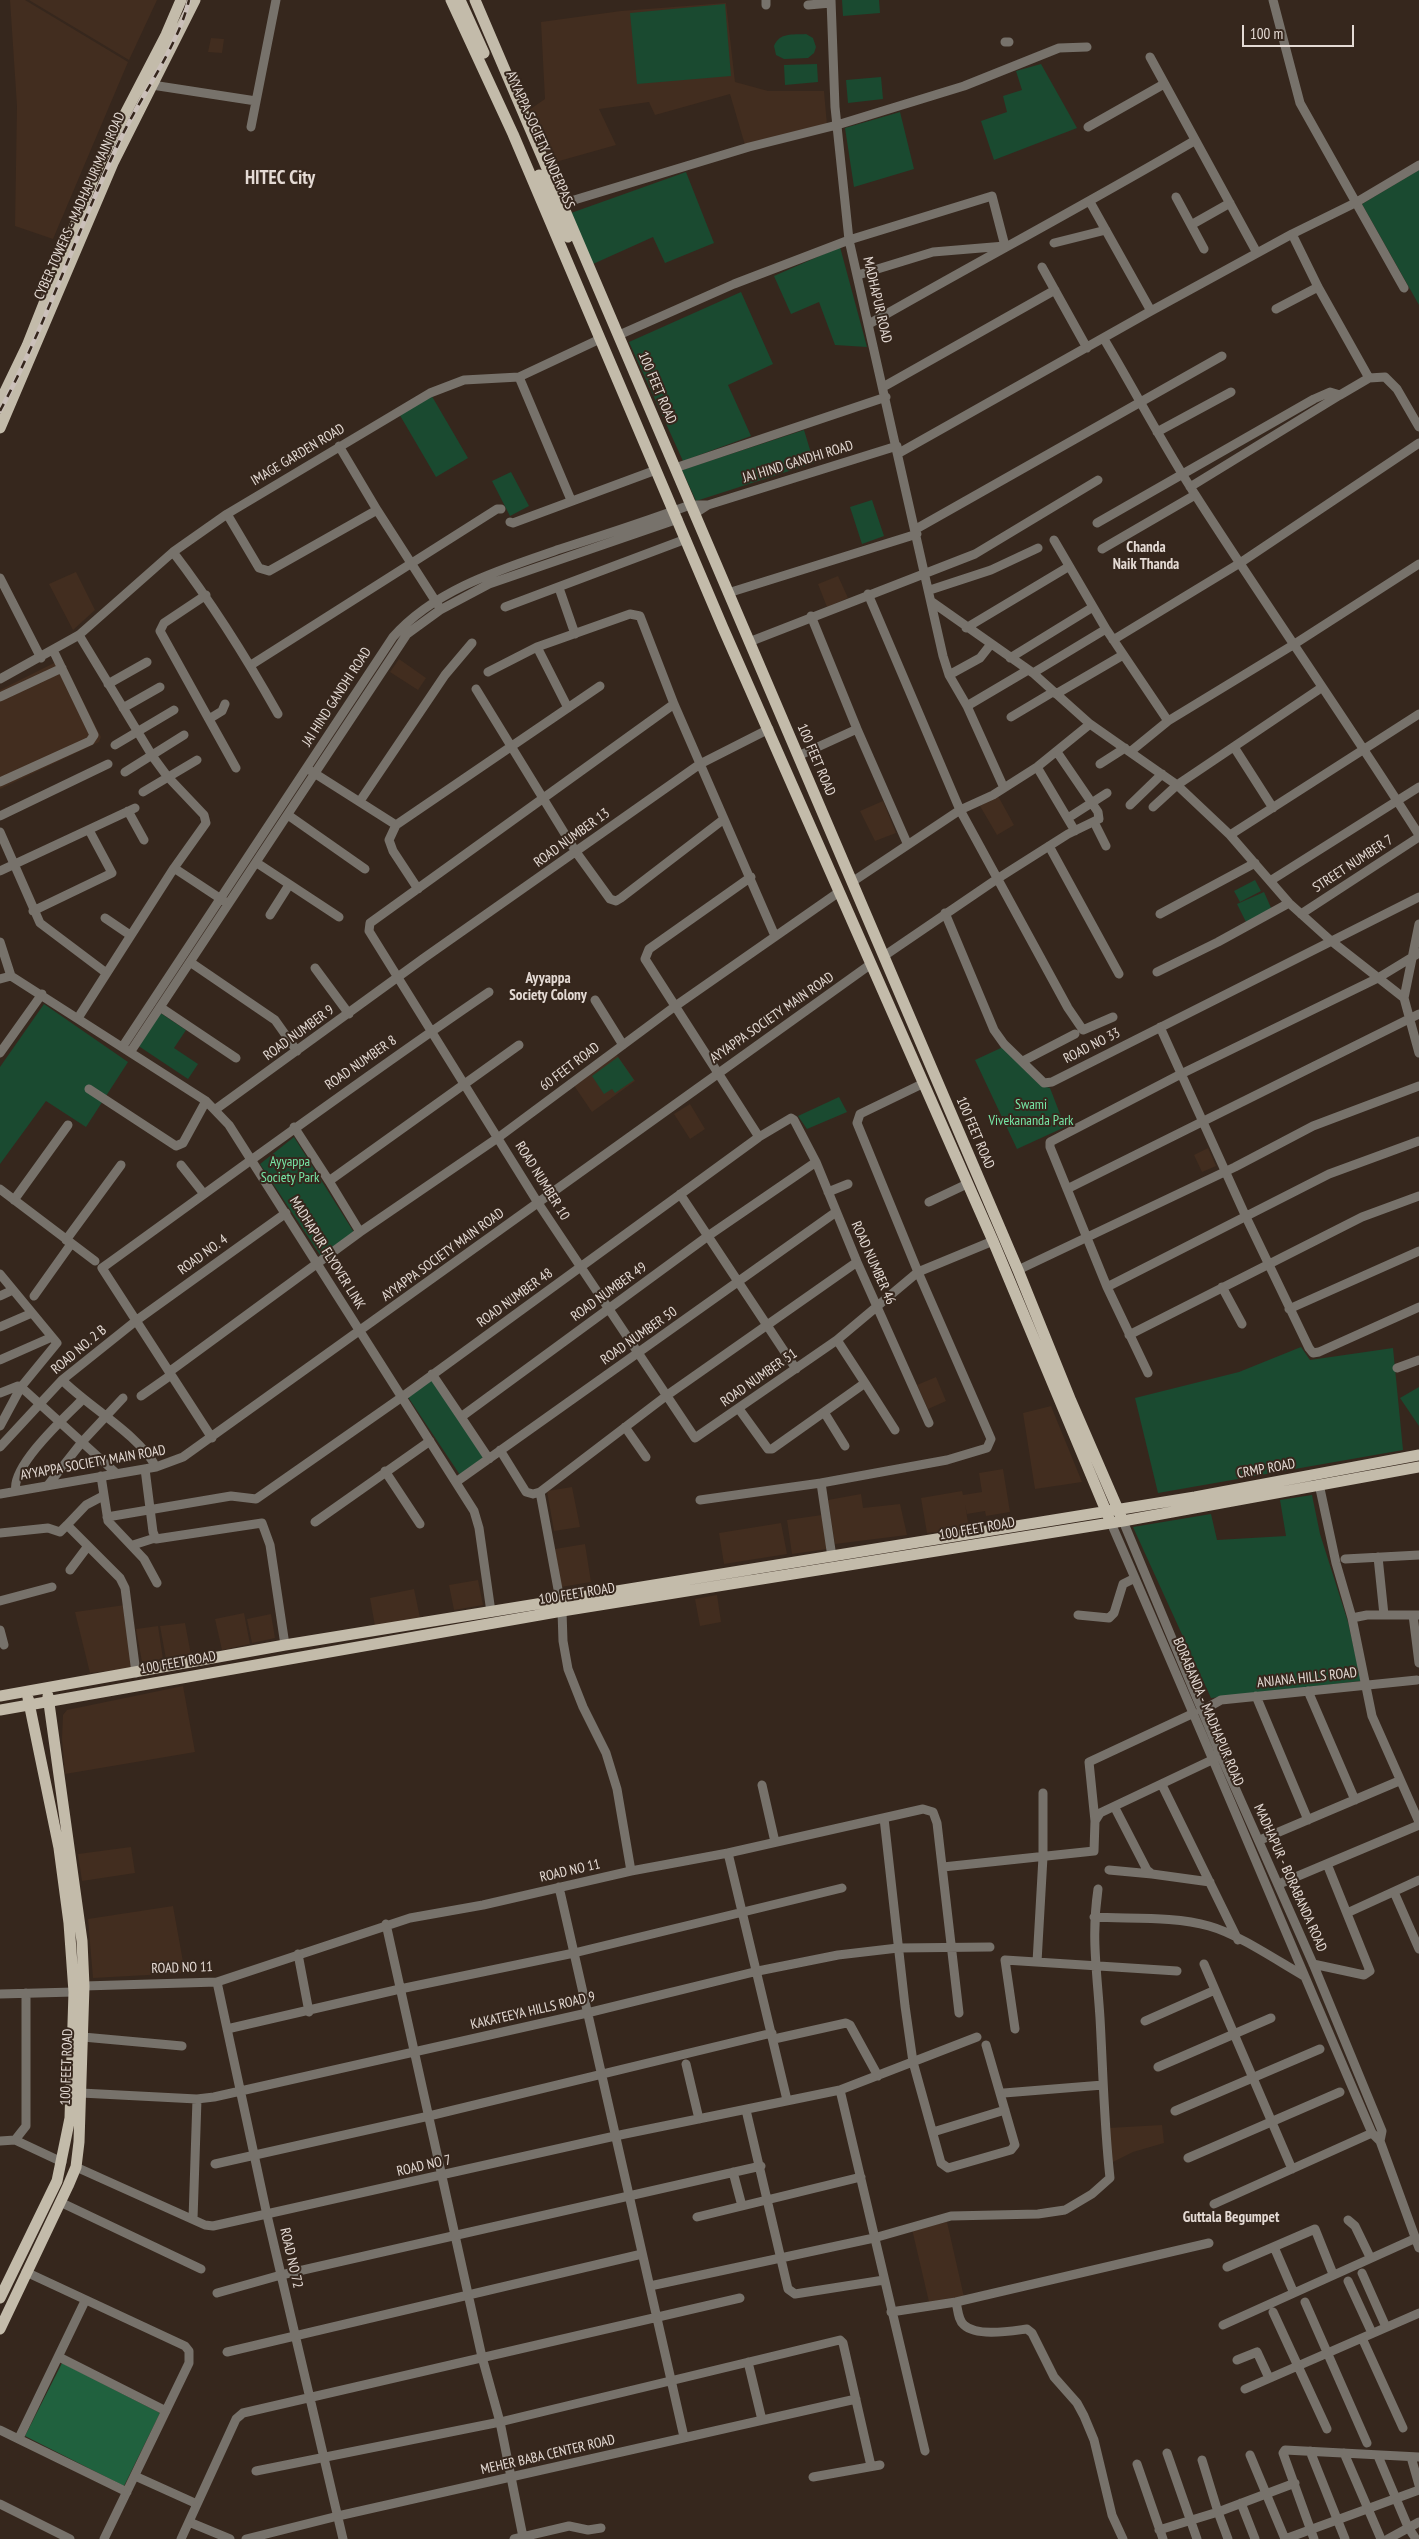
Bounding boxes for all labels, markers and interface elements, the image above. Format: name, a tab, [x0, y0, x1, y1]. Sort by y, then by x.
scale bar	[1244, 15, 1356, 47]
text: 100 m	[1250, 24, 1283, 43]
street label: AYYAPPA SOCIETY UNDERPASS	[502, 68, 578, 212]
street label: CYBER TOWERS - MADHAPUR MAIN ROAD	[31, 110, 129, 302]
district label: HITEC City	[245, 168, 315, 190]
street label: MADHAPUR ROAD	[859, 255, 895, 345]
street label: 100 FEET ROAD	[634, 349, 680, 427]
street label: IMAGE GARDEN ROAD	[248, 420, 348, 490]
street label: JAI HIND GANDHI ROAD	[741, 437, 855, 487]
district label: Chanda Naik Thanda	[1113, 539, 1179, 574]
street label: JAI HIND GANDHI ROAD	[299, 644, 375, 750]
street label: 100 FEET ROAD	[793, 721, 839, 799]
street label: ROAD NUMBER 13	[531, 805, 613, 871]
street label: STREET NUMBER 7	[1310, 832, 1396, 896]
street label: AYYAPPA SOCIETY MAIN ROAD	[707, 969, 837, 1067]
district label: Ayyappa Society Colony	[509, 970, 587, 1005]
street label: ROAD NUMBER 9	[260, 1002, 338, 1064]
street label: ROAD NO 33	[1061, 1025, 1123, 1067]
street label: ROAD NUMBER 8	[322, 1032, 400, 1094]
street label: 60 FEET ROAD	[537, 1039, 603, 1095]
street label: 100 FEET ROAD	[952, 1094, 998, 1172]
park label: Swami Vivekananda Park	[988, 1097, 1074, 1130]
street label: ROAD NUMBER 10	[511, 1139, 573, 1223]
park label: Ayyappa Society Park	[261, 1154, 319, 1186]
street label: MADHAPUR FLYOVER LINK	[286, 1194, 368, 1312]
street label: AYYAPPA SOCIETY MAIN ROAD	[378, 1205, 508, 1305]
street label: ROAD NUMBER 46	[847, 1219, 899, 1307]
street label: ROAD NO. 4	[175, 1231, 231, 1279]
street label: ROAD NUMBER 49	[568, 1259, 650, 1325]
street label: ROAD NUMBER 48	[474, 1265, 556, 1331]
street label: ROAD NUMBER 50	[598, 1304, 680, 1368]
street label: ROAD NO. 2 B	[48, 1322, 110, 1378]
street label: ROAD NUMBER 51	[718, 1346, 800, 1410]
street label: AYYAPPA SOCIETY MAIN ROAD	[19, 1442, 167, 1484]
street label: CRMP ROAD	[1235, 1456, 1297, 1482]
street label: 100 FEET ROAD	[938, 1514, 1016, 1544]
street label: 100 FEET ROAD	[538, 1580, 616, 1608]
street label: BORABANDA - MADHAPUR ROAD	[1169, 1635, 1247, 1789]
street label: 100 FEET ROAD	[139, 1648, 217, 1678]
street label: ANJANA HILLS ROAD	[1256, 1664, 1358, 1692]
street label: MADHAPUR - BORABANDA ROAD	[1250, 1802, 1330, 1954]
street label: ROAD NO 11	[538, 1856, 602, 1886]
street label: ROAD NO 11	[151, 1959, 213, 1977]
street label: KAKATEEYA HILLS ROAD 9	[469, 1988, 597, 2034]
street label: 100 FEET ROAD	[57, 2028, 77, 2106]
street label: ROAD NO 7	[395, 2152, 453, 2180]
district label: Guttala Begumpet	[1183, 2209, 1279, 2227]
street label: ROAD NO 72	[276, 2226, 306, 2290]
street label: MEHER BABA CENTER ROAD	[479, 2431, 617, 2479]

